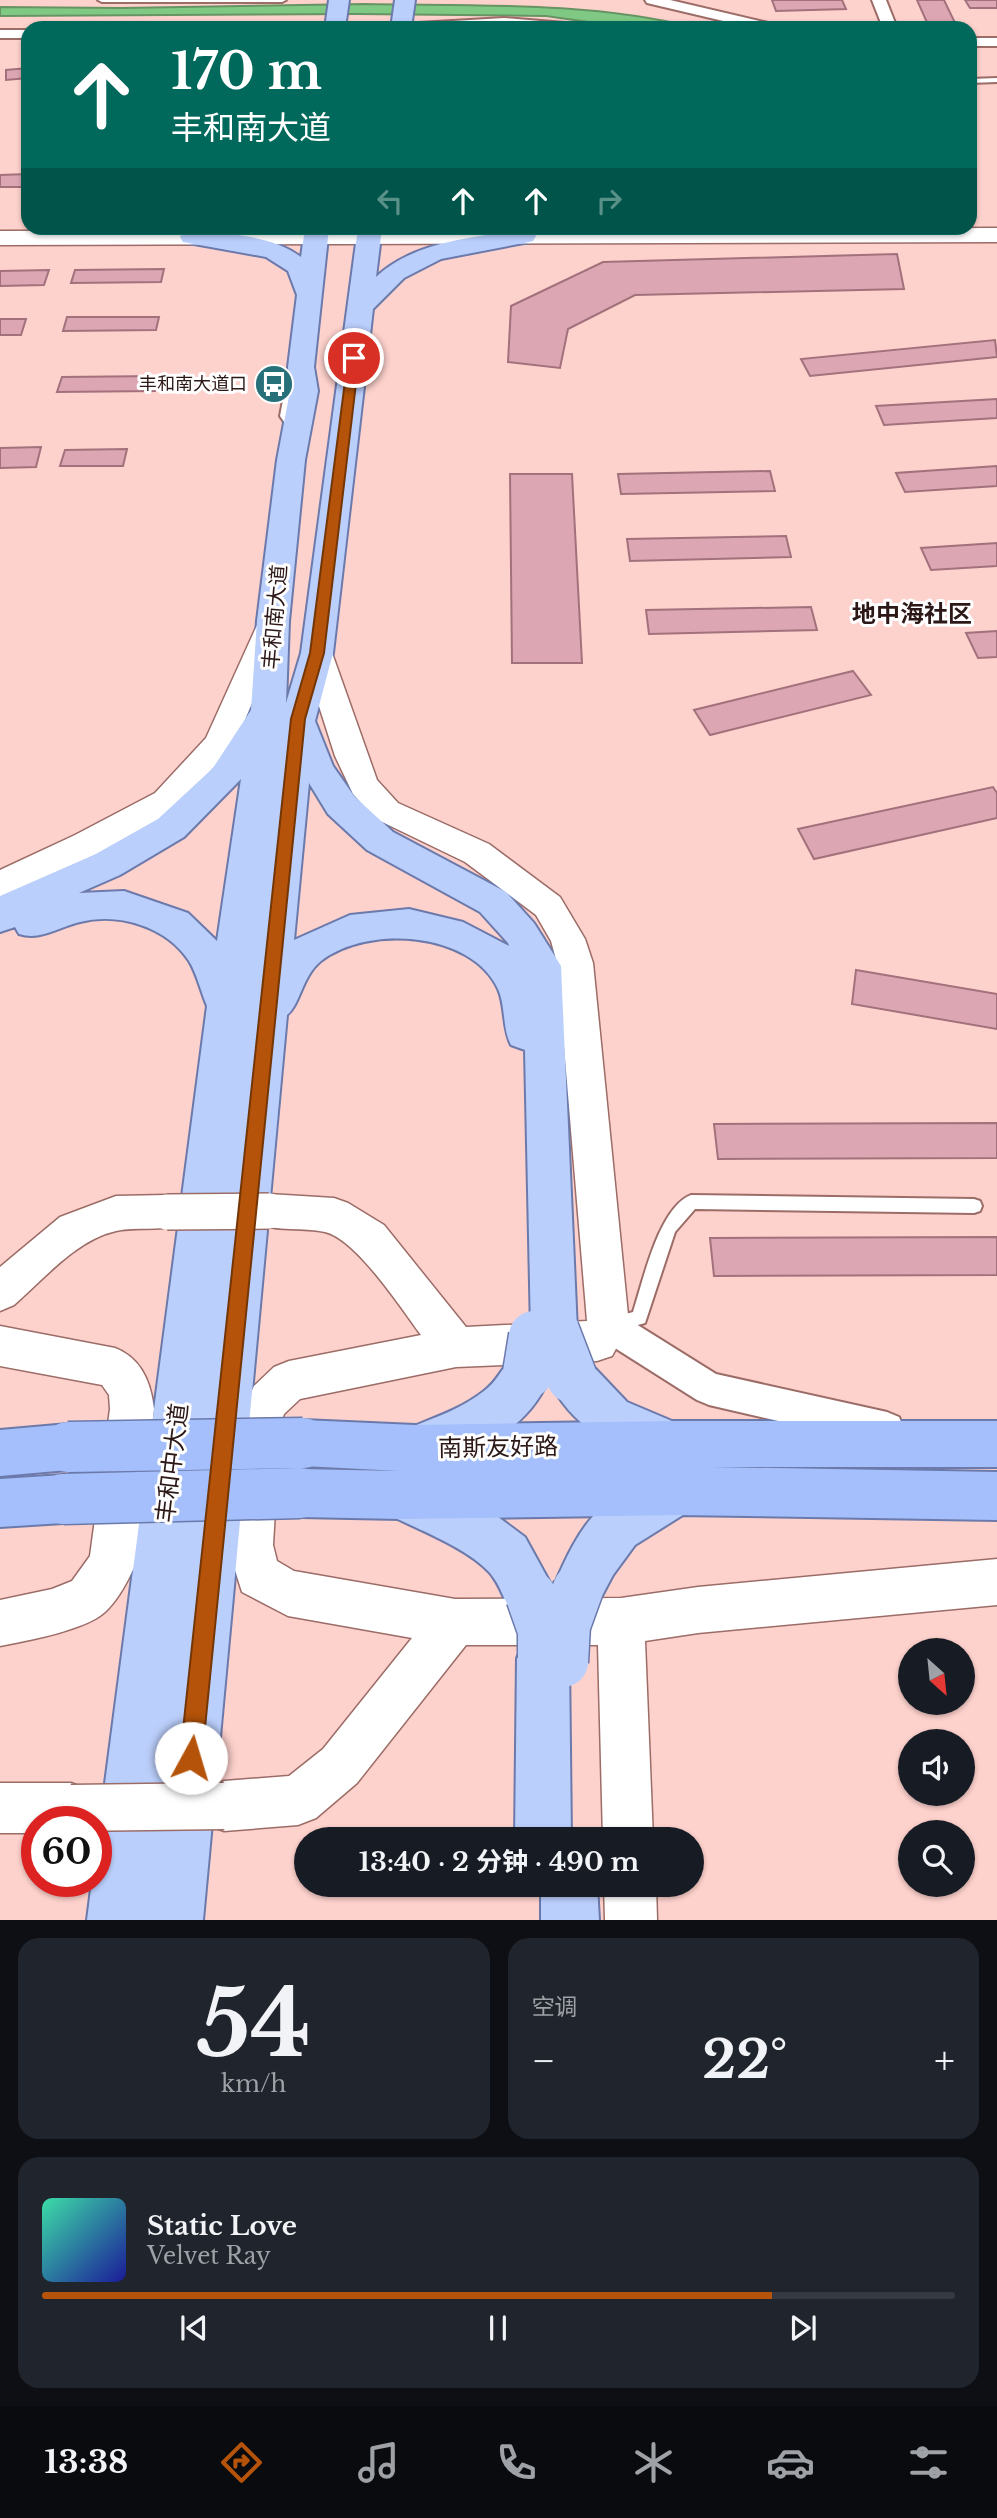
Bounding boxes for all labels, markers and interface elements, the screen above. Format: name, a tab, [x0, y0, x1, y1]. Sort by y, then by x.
text: 170 m	[171, 41, 322, 102]
icon: ahead	[56, 49, 147, 140]
text: 丰和南大道	[171, 108, 331, 148]
icon: left	[371, 182, 409, 220]
icon: ahead	[444, 182, 482, 220]
icon: ahead	[517, 182, 555, 220]
icon: right	[590, 182, 628, 220]
pin	[324, 328, 384, 388]
icon: arrive	[335, 339, 373, 377]
bus stop icon: 丰和南大道口	[253, 363, 295, 405]
place label: 丰和南大道口	[139, 373, 247, 395]
street label: 丰和南大道	[257, 564, 293, 670]
district label: 地中海社区	[852, 599, 972, 628]
street label: 丰和中大道	[150, 1402, 194, 1524]
street label: 南斯友好路	[438, 1431, 558, 1463]
north arrow	[898, 1638, 975, 1715]
map controls	[898, 1638, 975, 1897]
position arrow	[154, 1721, 228, 1795]
button: sound	[898, 1729, 975, 1806]
speed limit sign: 60	[21, 1806, 112, 1897]
button: search	[898, 1820, 975, 1897]
text: 13:40 · 2 分钟 · 490 m	[359, 1846, 639, 1878]
text: 54	[196, 1968, 311, 2081]
text: 空调	[532, 1993, 578, 2021]
text: 22°	[702, 2028, 787, 2092]
text: −	[532, 2037, 556, 2084]
text: +	[934, 2037, 955, 2084]
text: km/h	[221, 2070, 286, 2098]
text: Static Love	[147, 2210, 297, 2242]
text: Velvet Ray	[147, 2242, 271, 2270]
icon: previous	[175, 2309, 213, 2347]
icon: pause	[479, 2309, 517, 2347]
icon: next	[784, 2309, 822, 2347]
icon: directions	[217, 2438, 266, 2487]
icon: music	[354, 2438, 403, 2487]
icon: phone	[492, 2438, 541, 2487]
icon: climate	[629, 2438, 678, 2487]
icon: car	[766, 2438, 815, 2487]
icon: filters	[904, 2438, 953, 2487]
text: 13:38	[44, 2442, 128, 2482]

